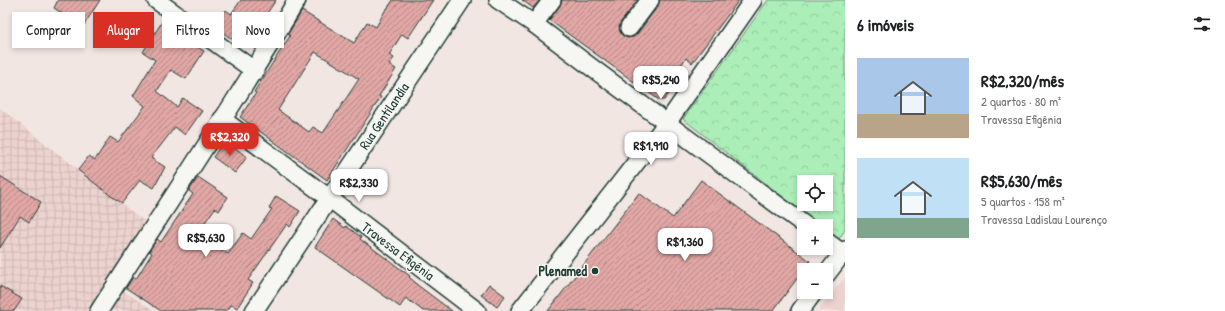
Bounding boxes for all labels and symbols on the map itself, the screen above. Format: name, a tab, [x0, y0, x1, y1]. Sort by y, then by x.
pin: R$5,240	[624, 66, 698, 100]
street label: Rua Gentilandia	[354, 78, 413, 153]
pin: R$2,320	[193, 123, 267, 157]
pin: R$1,910	[614, 132, 688, 166]
pin: R$2,330	[322, 169, 396, 203]
street label: Travessa Efigênia	[357, 217, 439, 285]
pin: R$5,630	[169, 224, 243, 258]
pin: R$1,360	[648, 228, 722, 262]
place label: Plenamed	[539, 261, 588, 280]
marker: Plenamed	[590, 266, 600, 276]

